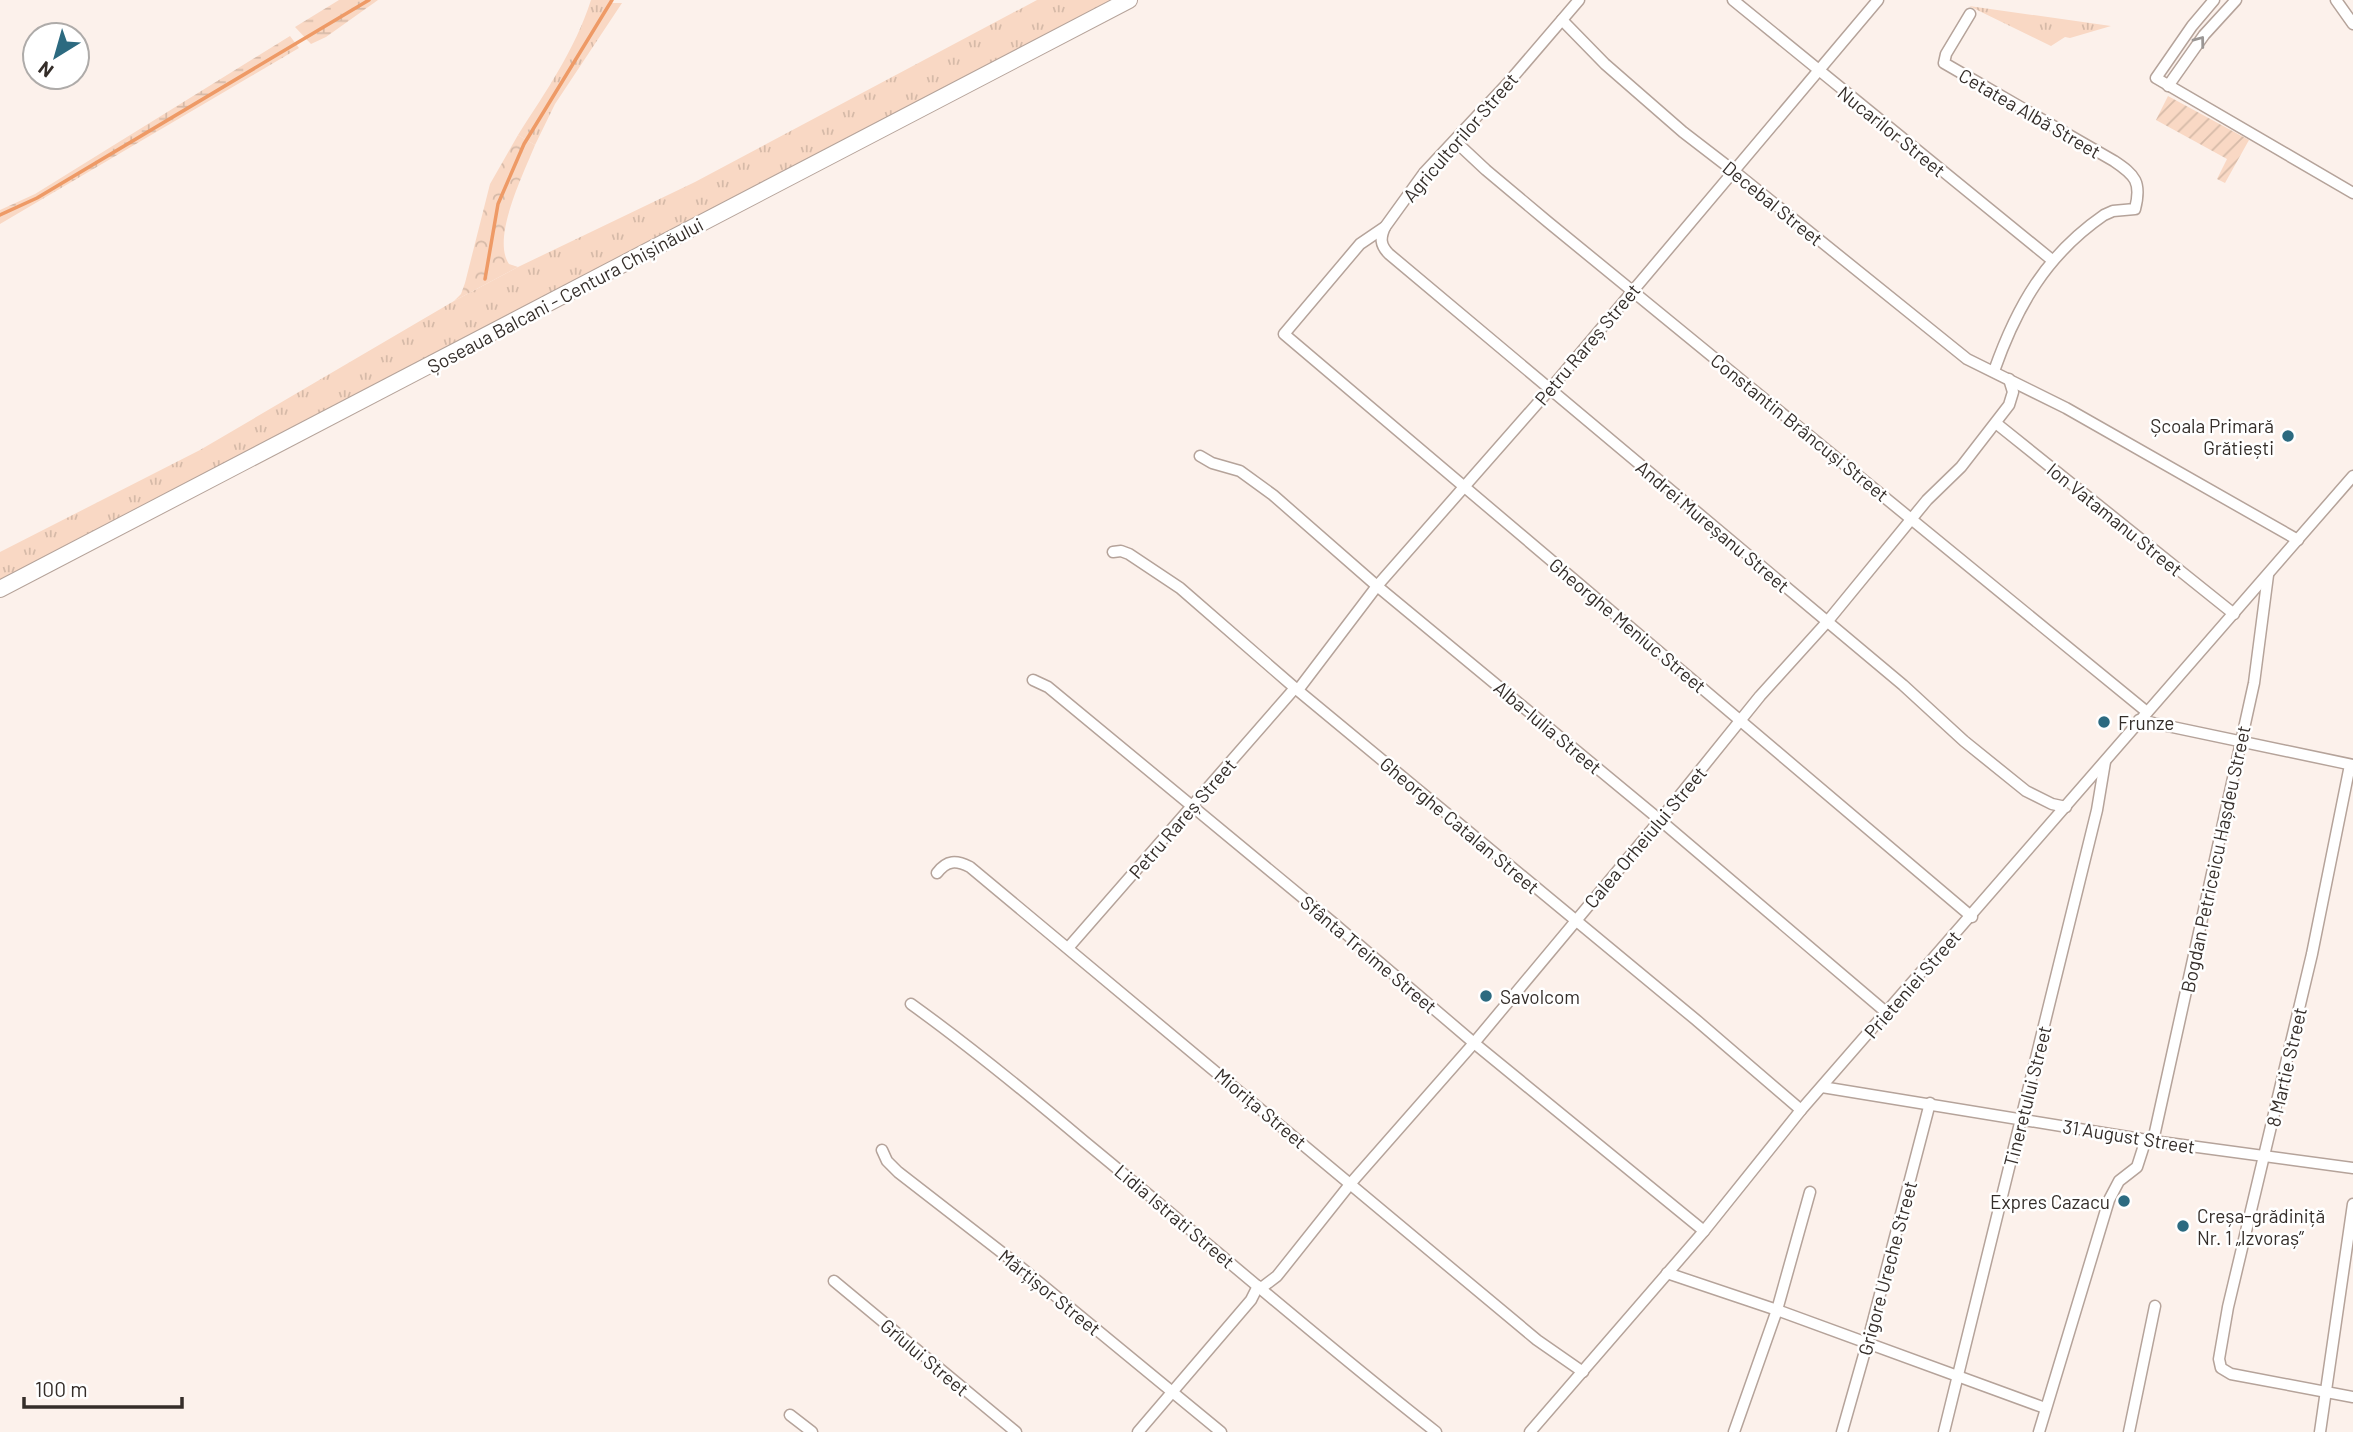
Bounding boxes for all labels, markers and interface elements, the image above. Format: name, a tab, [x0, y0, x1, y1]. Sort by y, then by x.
north arrow	[21, 21, 91, 91]
one-way arrow	[2192, 36, 2204, 49]
text: N	[33, 57, 57, 83]
street label: Cetatea Albă Street	[1955, 63, 2105, 163]
street label: Agricultorilor Street	[1398, 68, 1522, 206]
street label: Nucarilor Street	[1834, 81, 1950, 181]
street label: Decebal Street	[1718, 156, 1828, 250]
street label: Șoseaua Balcani - Centura Chișinăului	[423, 212, 707, 378]
street label: Petru Rareș Street	[1529, 279, 1645, 409]
street label: Constantin Brâncuși Street	[1706, 348, 1894, 506]
place label: Școala Primară Grătiești	[2150, 414, 2274, 459]
marker: Școala Primară Grătiești	[2280, 428, 2296, 444]
street label: Andrei Mureșanu Street	[1632, 455, 1794, 597]
street label: Ion Vatamanu Street	[2043, 457, 2187, 581]
street label: Gheorghe Meniuc Street	[1545, 553, 1711, 697]
street label: Alba-Iulia Street	[1490, 675, 1606, 779]
place label: Frunze	[2118, 711, 2175, 734]
marker: Frunze	[2096, 714, 2112, 730]
street label: Bogdan Petriceicu Hașdeu Street	[2175, 723, 2255, 995]
street label: Gheorghe Catalan Street	[1376, 752, 1544, 898]
street label: Petru Rareș Street	[1124, 753, 1240, 883]
street label: Calea Orheiului Street	[1579, 761, 1711, 913]
street label: Sfânta Treime Street	[1296, 890, 1442, 1018]
street label: Prieteniei Street	[1859, 925, 1965, 1043]
place label: Savolcom	[1500, 985, 1580, 1008]
marker: Savolcom	[1478, 988, 1494, 1004]
street label: 8 Martie Street	[2261, 1005, 2311, 1129]
street label: Tineretului Street	[1998, 1023, 2056, 1169]
street label: Miorița Street	[1210, 1063, 1312, 1153]
street label: 31 August Street	[2061, 1114, 2197, 1158]
street label: Lidia Istrati Street	[1110, 1159, 1240, 1273]
street label: Grigore Ureche Street	[1853, 1178, 1921, 1358]
place label: Expres Cazacu	[1990, 1190, 2110, 1213]
marker: Expres Cazacu	[2116, 1193, 2132, 1209]
place label: Creșa-grădiniță Nr. 1 „Izvoraș”	[2197, 1204, 2325, 1249]
marker: Creșa-grădiniță Nr. 1 „Izvoraș”	[2175, 1218, 2191, 1234]
street label: Mărțișor Street	[994, 1244, 1106, 1340]
street label: Grîului Street	[876, 1314, 974, 1400]
scale bar	[24, 1366, 182, 1410]
text: 100 m	[35, 1376, 88, 1401]

